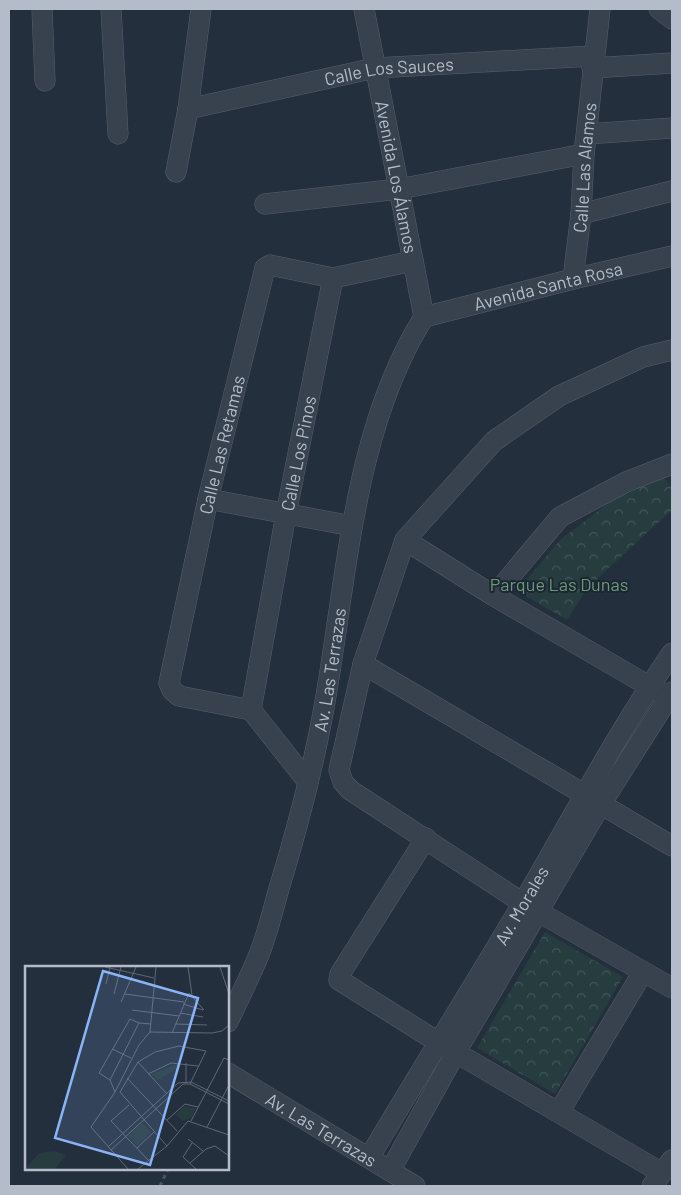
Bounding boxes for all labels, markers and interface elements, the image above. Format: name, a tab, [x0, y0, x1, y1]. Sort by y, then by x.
street label: Calle Los Sauces	[322, 53, 454, 90]
street label: Avenida Los Álamos	[371, 99, 422, 255]
street label: Calle Las Alamos	[568, 101, 601, 234]
street label: Avenida Santa Rosa	[471, 257, 625, 315]
street label: Calle Las Retamas	[194, 373, 249, 516]
street label: Calle Los Pinos	[276, 394, 320, 513]
park label: Parque Las Dunas	[490, 573, 628, 595]
street label: Av. Las Terrazas	[309, 606, 350, 734]
street label: Av. Morales	[490, 862, 553, 949]
inset map	[25, 966, 229, 1170]
street label: Av. Las Terrazas	[262, 1088, 381, 1171]

